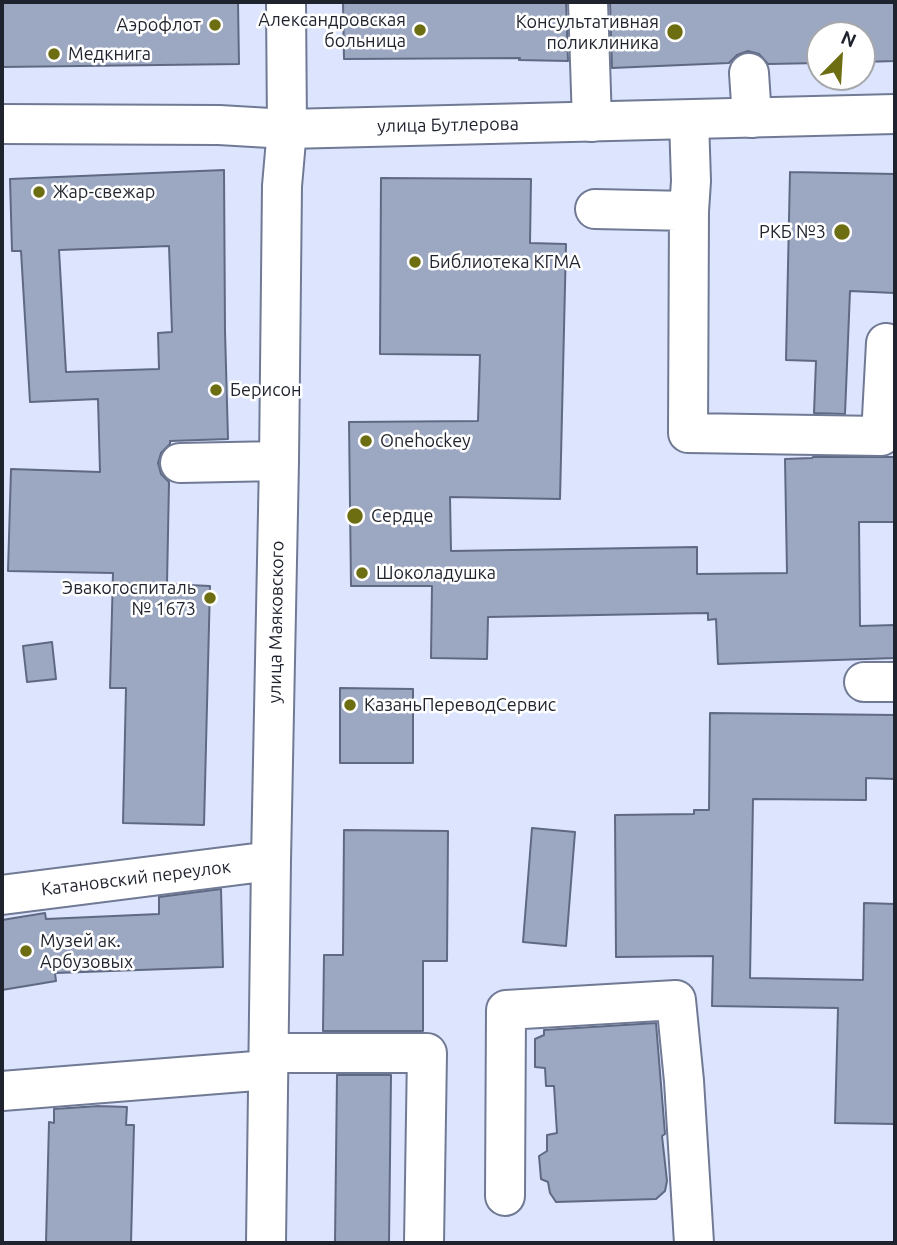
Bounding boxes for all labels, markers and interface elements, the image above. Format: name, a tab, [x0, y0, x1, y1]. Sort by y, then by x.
place label: Александровская больница	[258, 9, 406, 52]
place label: Консультативная поликлиника	[516, 11, 659, 54]
place label: Аэрофлот	[117, 14, 201, 36]
marker: Аэрофлот	[207, 17, 223, 33]
north arrow	[806, 21, 876, 91]
marker: Александровская больница	[412, 22, 428, 38]
marker: Консультативная поликлиника	[665, 22, 685, 42]
text: N	[838, 26, 860, 52]
place label: Медкнига	[68, 43, 151, 65]
marker: Медкнига	[46, 46, 62, 62]
street label: улица Бутлерова	[377, 113, 519, 137]
place label: Жар-свежар	[53, 181, 155, 203]
marker: Жар-свежар	[31, 184, 47, 200]
place label: РКБ №3	[759, 221, 826, 243]
marker: РКБ №3	[832, 222, 852, 242]
place label: Библиотека КГМА	[429, 251, 581, 273]
marker: Библиотека КГМА	[407, 254, 423, 270]
place label: Берисон	[230, 379, 302, 401]
marker: Берисон	[208, 382, 224, 398]
place label: Onehockey	[380, 430, 471, 452]
marker: Onehockey	[358, 433, 374, 449]
place label: Сердце	[371, 505, 433, 527]
marker: Сердце	[345, 506, 365, 526]
street label: улица Маяковского	[264, 540, 288, 704]
place label: Шоколадушка	[376, 562, 496, 584]
marker: Шоколадушка	[354, 565, 370, 581]
place label: Эвакогоспиталь № 1673	[62, 577, 196, 620]
marker: Эвакогоспиталь № 1673	[202, 590, 218, 606]
place label: КазаньПереводСервис	[364, 694, 556, 716]
marker: КазаньПереводСервис	[342, 697, 358, 713]
street label: Катановский переулок	[40, 856, 232, 900]
place label: Музей ак. Арбузовых	[40, 930, 133, 972]
marker: Музей ак. Арбузовых	[18, 943, 34, 959]

